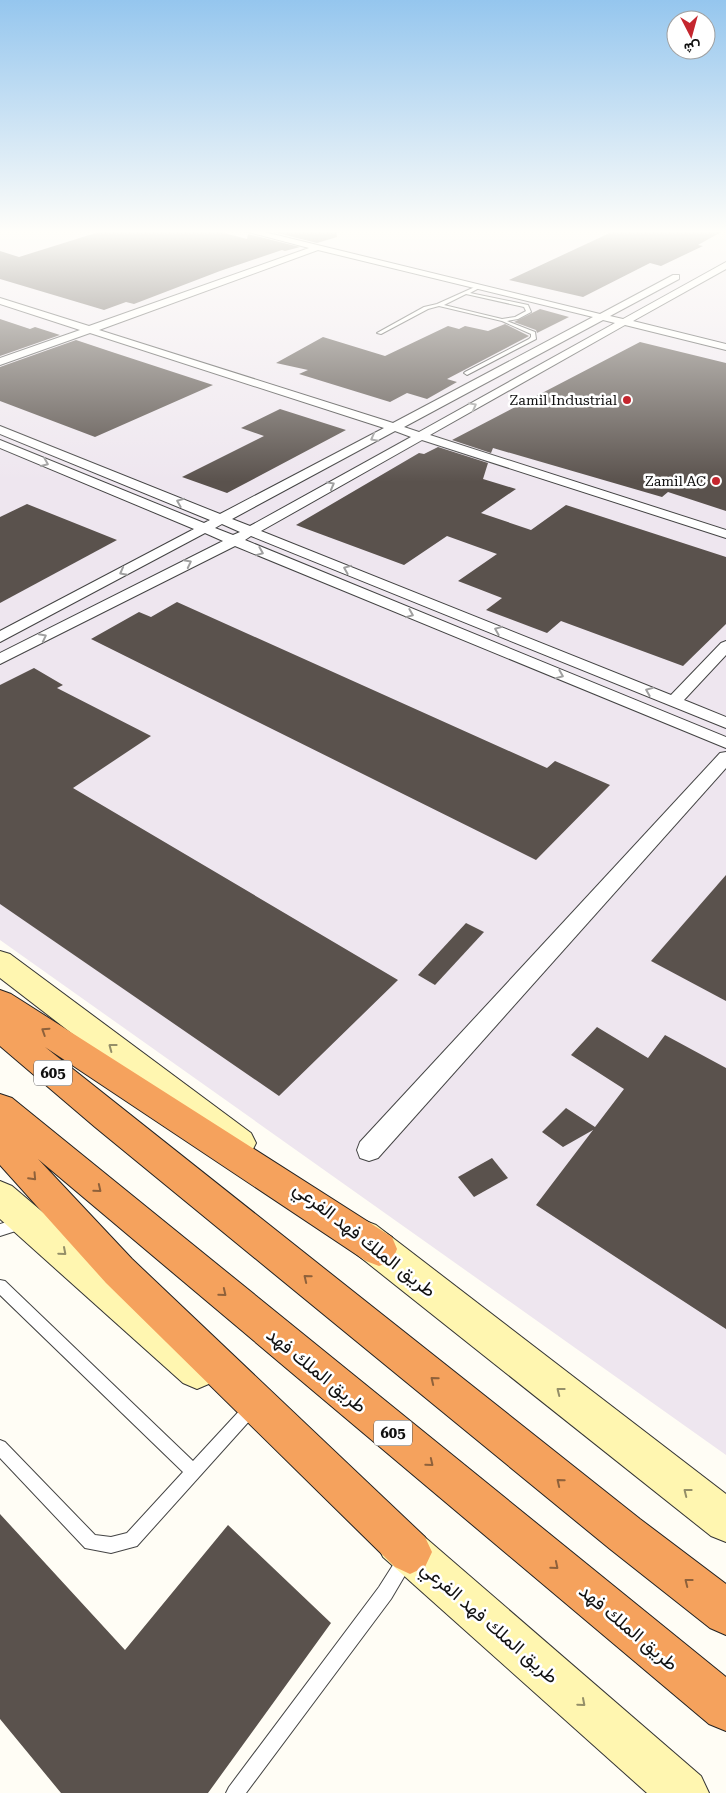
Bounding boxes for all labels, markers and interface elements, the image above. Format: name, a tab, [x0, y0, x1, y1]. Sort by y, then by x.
north arrow	[666, 10, 716, 60]
text: ش	[683, 38, 702, 57]
place label: Zamil Industrial	[509, 392, 618, 408]
marker: Zamil Industrial	[621, 394, 633, 406]
one-way arrow	[467, 402, 476, 412]
one-way arrow	[370, 431, 379, 441]
one-way arrow	[40, 456, 49, 467]
place label: Zamil AC	[645, 473, 706, 489]
marker: Zamil AC	[710, 475, 722, 487]
one-way arrow	[326, 482, 335, 492]
one-way arrow	[176, 498, 185, 508]
one-way arrow	[255, 545, 264, 556]
one-way arrow	[183, 559, 192, 569]
one-way arrow	[343, 565, 352, 575]
one-way arrow	[119, 566, 128, 576]
one-way arrow	[405, 607, 414, 618]
one-way arrow	[494, 626, 503, 636]
one-way arrow	[38, 633, 47, 643]
one-way arrow	[556, 670, 564, 680]
one-way arrow	[645, 687, 654, 697]
one-way arrow	[41, 1028, 51, 1037]
one-way arrow	[109, 1044, 118, 1052]
road number: 605	[34, 1060, 72, 1086]
one-way arrow	[27, 1172, 36, 1181]
street label: طريق الملك فهد الفرعي	[286, 1177, 441, 1305]
one-way arrow	[92, 1184, 101, 1192]
one-way arrow	[58, 1247, 67, 1256]
one-way arrow	[304, 1275, 313, 1283]
one-way arrow	[218, 1287, 227, 1296]
street label: طريق الملك فهد	[262, 1323, 371, 1418]
one-way arrow	[430, 1376, 439, 1385]
one-way arrow	[556, 1388, 565, 1397]
road number: 605	[374, 1420, 412, 1446]
one-way arrow	[424, 1457, 433, 1466]
one-way arrow	[557, 1479, 566, 1487]
one-way arrow	[684, 1489, 693, 1497]
street label: طريق الملك فهد الفرعي	[414, 1556, 563, 1691]
one-way arrow	[549, 1560, 558, 1569]
street label: طريق الملك فهد	[574, 1579, 683, 1675]
one-way arrow	[684, 1579, 693, 1588]
one-way arrow	[576, 1698, 585, 1706]

